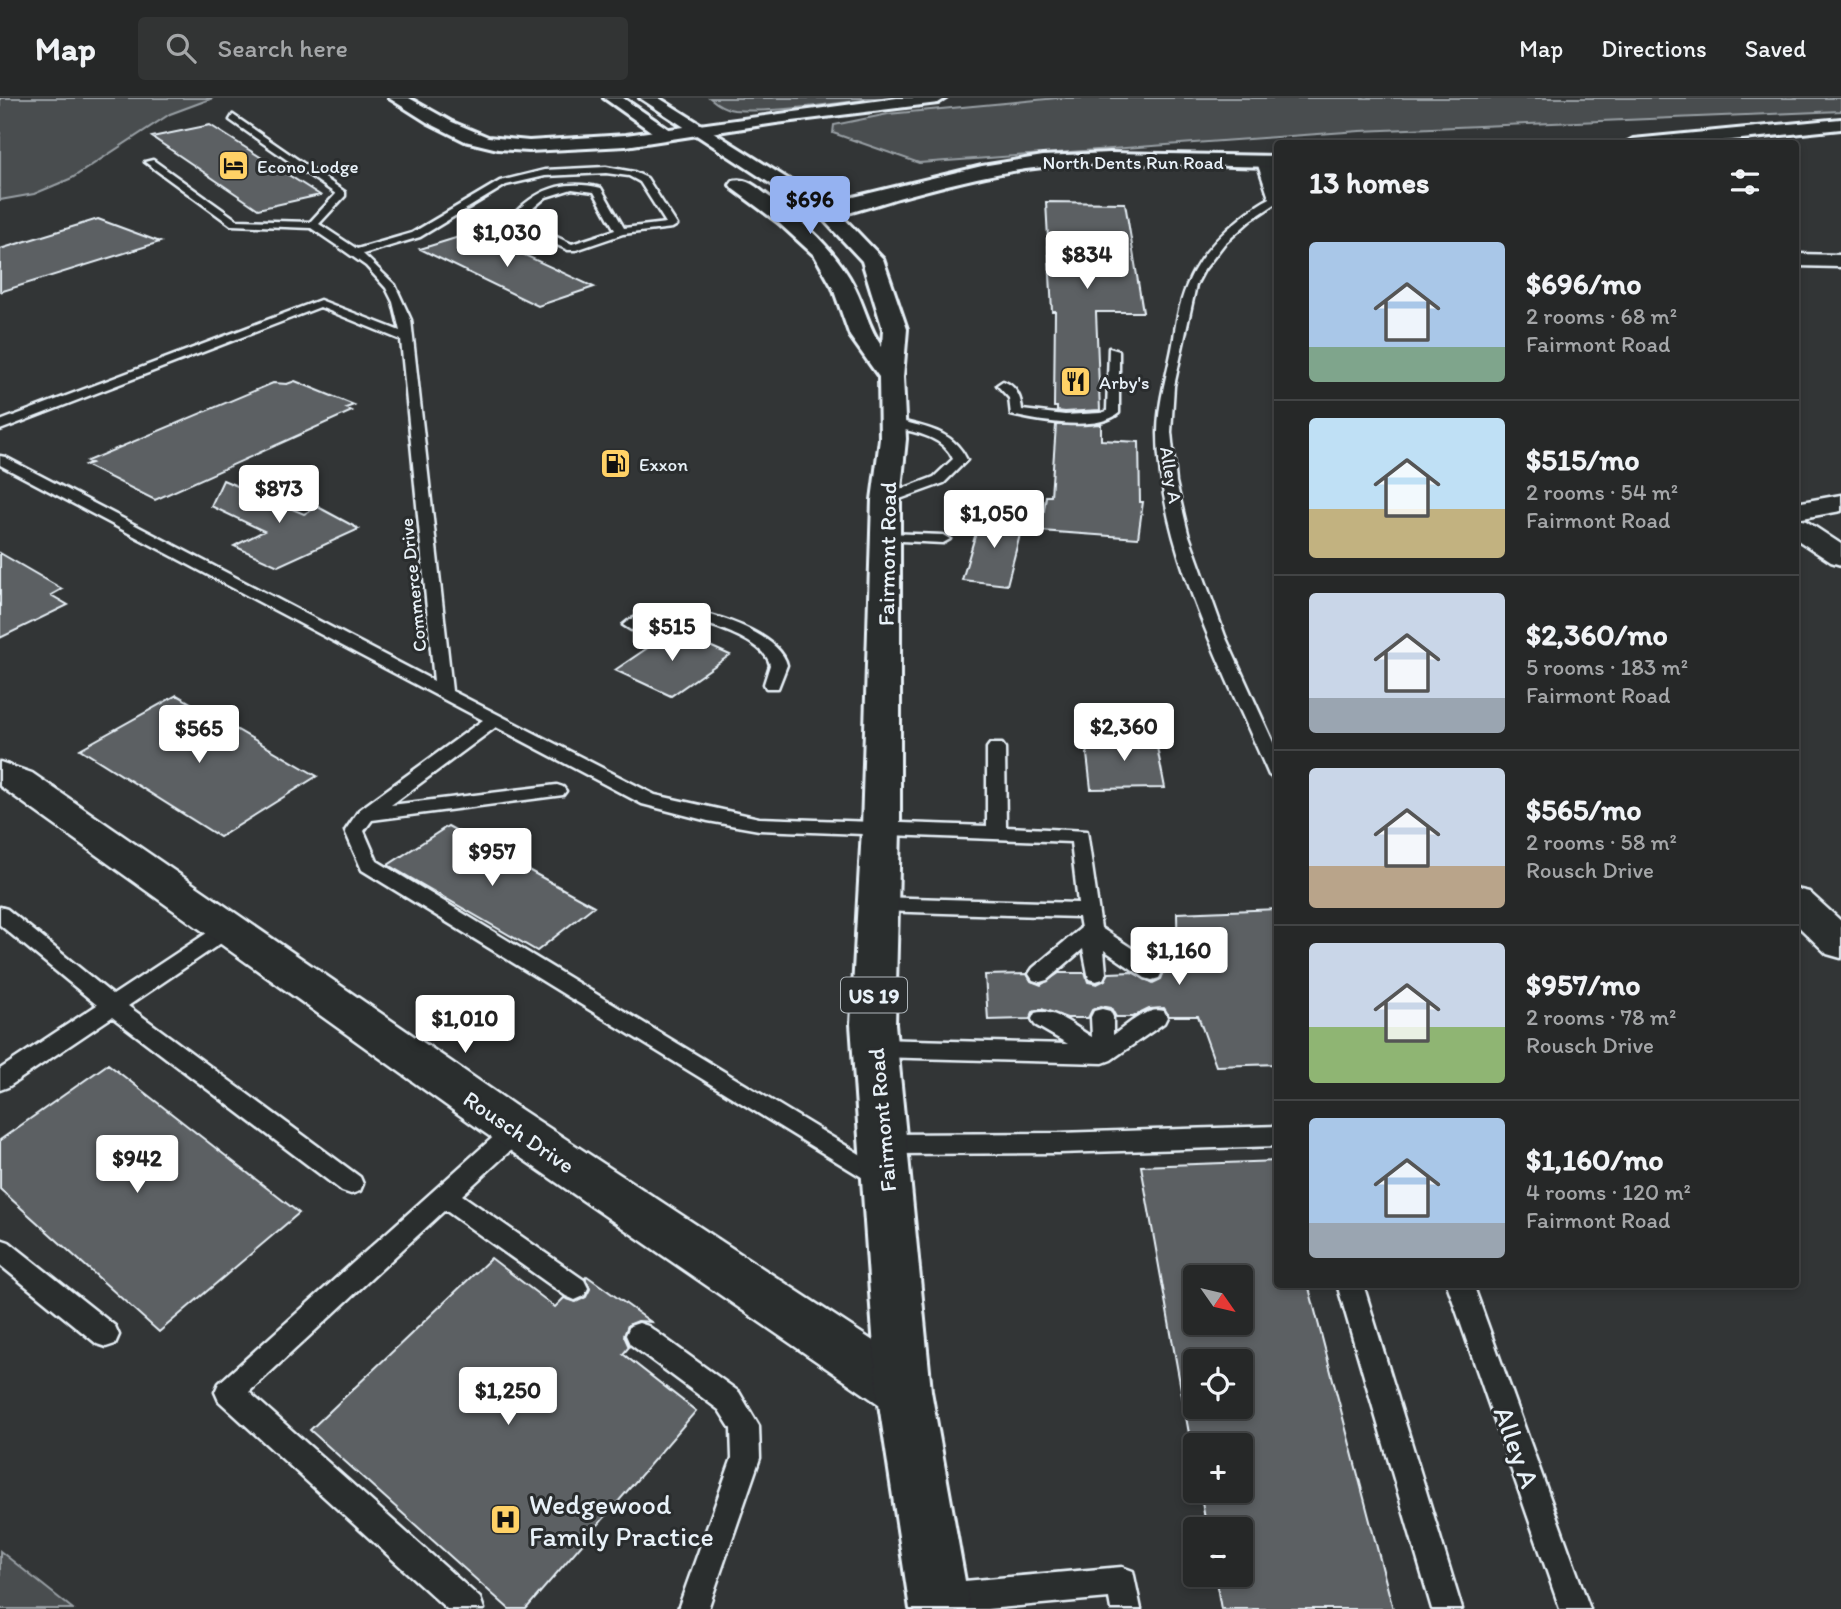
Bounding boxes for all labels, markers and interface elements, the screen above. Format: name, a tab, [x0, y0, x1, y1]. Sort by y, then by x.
search box	[138, 17, 628, 80]
text: Map	[35, 29, 96, 68]
icon: search	[162, 29, 200, 67]
text: Search here	[218, 32, 348, 64]
text: Map	[1519, 34, 1563, 63]
text: Directions	[1601, 34, 1707, 63]
text: Saved	[1745, 34, 1806, 63]
hotel icon: Econo Lodge	[217, 149, 251, 183]
street label: North Dents Run Road	[1042, 151, 1224, 174]
place label: Econo Lodge	[257, 155, 359, 178]
icon: filters	[1726, 163, 1764, 201]
text: 13 homes	[1309, 164, 1429, 201]
pin: $696	[769, 176, 851, 236]
text: $696	[786, 185, 834, 213]
pin: $1,030	[450, 209, 564, 269]
text: $1,030	[473, 218, 541, 246]
pin: $834	[1046, 232, 1128, 291]
text: $834	[1062, 240, 1112, 268]
text: $696/mo	[1526, 265, 1642, 302]
icon: home	[1365, 270, 1449, 354]
text: 2 rooms · 68 m²	[1526, 302, 1677, 330]
text: Fairmont Road	[1526, 330, 1670, 358]
restaurant icon: Arby's	[1059, 365, 1093, 399]
place label: Arby's	[1099, 371, 1150, 394]
text: $515/mo	[1526, 441, 1640, 478]
street label: Alley A	[1155, 445, 1187, 505]
icon: home	[1365, 446, 1449, 530]
fuel station icon: Exxon	[599, 447, 633, 481]
place label: Exxon	[639, 453, 688, 476]
pin: $873	[238, 466, 320, 525]
text: $873	[255, 474, 303, 502]
text: 2 rooms · 54 m²	[1526, 478, 1678, 506]
street label: Fairmont Road	[872, 482, 902, 626]
pin: $1,050	[937, 490, 1051, 550]
text: $1,050	[960, 499, 1028, 527]
text: Fairmont Road	[1526, 506, 1670, 534]
street label: Commerce Drive	[395, 517, 431, 653]
pin: $515	[631, 603, 713, 663]
text: $515	[649, 612, 695, 640]
text: $2,360/mo	[1526, 616, 1668, 653]
icon: home	[1365, 621, 1449, 705]
text: 5 rooms · 183 m²	[1526, 653, 1688, 681]
text: Fairmont Road	[1526, 681, 1670, 709]
pin: $2,360	[1067, 704, 1181, 763]
pin: $565	[158, 706, 240, 765]
text: $2,360	[1090, 712, 1158, 740]
text: $565	[175, 714, 223, 742]
text: $565/mo	[1526, 791, 1642, 828]
icon: home	[1365, 796, 1449, 880]
pin: $957	[451, 828, 533, 888]
text: 2 rooms · 58 m²	[1526, 828, 1677, 856]
text: $957	[468, 837, 516, 865]
text: Rousch Drive	[1526, 856, 1654, 884]
pin: $1,160	[1122, 928, 1236, 987]
text: $1,160	[1147, 936, 1211, 964]
text: $957/mo	[1526, 966, 1641, 1003]
icon: home	[1365, 971, 1449, 1055]
road number: US 19	[841, 978, 907, 1012]
pin: $1,010	[408, 996, 522, 1055]
text: 2 rooms · 78 m²	[1526, 1003, 1676, 1031]
text: $1,010	[432, 1004, 498, 1032]
text: Rousch Drive	[1526, 1031, 1654, 1059]
street label: Fairmont Road	[862, 1047, 902, 1193]
street label: Rousch Drive	[458, 1085, 580, 1179]
pin: $942	[96, 1136, 178, 1195]
text: $1,160/mo	[1526, 1141, 1664, 1178]
text: $942	[112, 1144, 162, 1172]
icon: home	[1365, 1146, 1449, 1230]
text: 4 rooms · 120 m²	[1526, 1178, 1691, 1206]
text: Fairmont Road	[1526, 1206, 1670, 1234]
north arrow	[1183, 1265, 1253, 1335]
map controls	[1183, 1265, 1253, 1587]
button: locate	[1183, 1349, 1253, 1419]
pin: $1,250	[451, 1368, 565, 1427]
text: $1,250	[475, 1376, 541, 1404]
street label: Alley A	[1487, 1401, 1547, 1493]
button: +	[1183, 1433, 1253, 1503]
place label: Wedgewood Family Practice	[529, 1487, 714, 1553]
hospital icon: Wedgewood Family Practice	[489, 1503, 523, 1537]
button: −	[1183, 1517, 1253, 1587]

